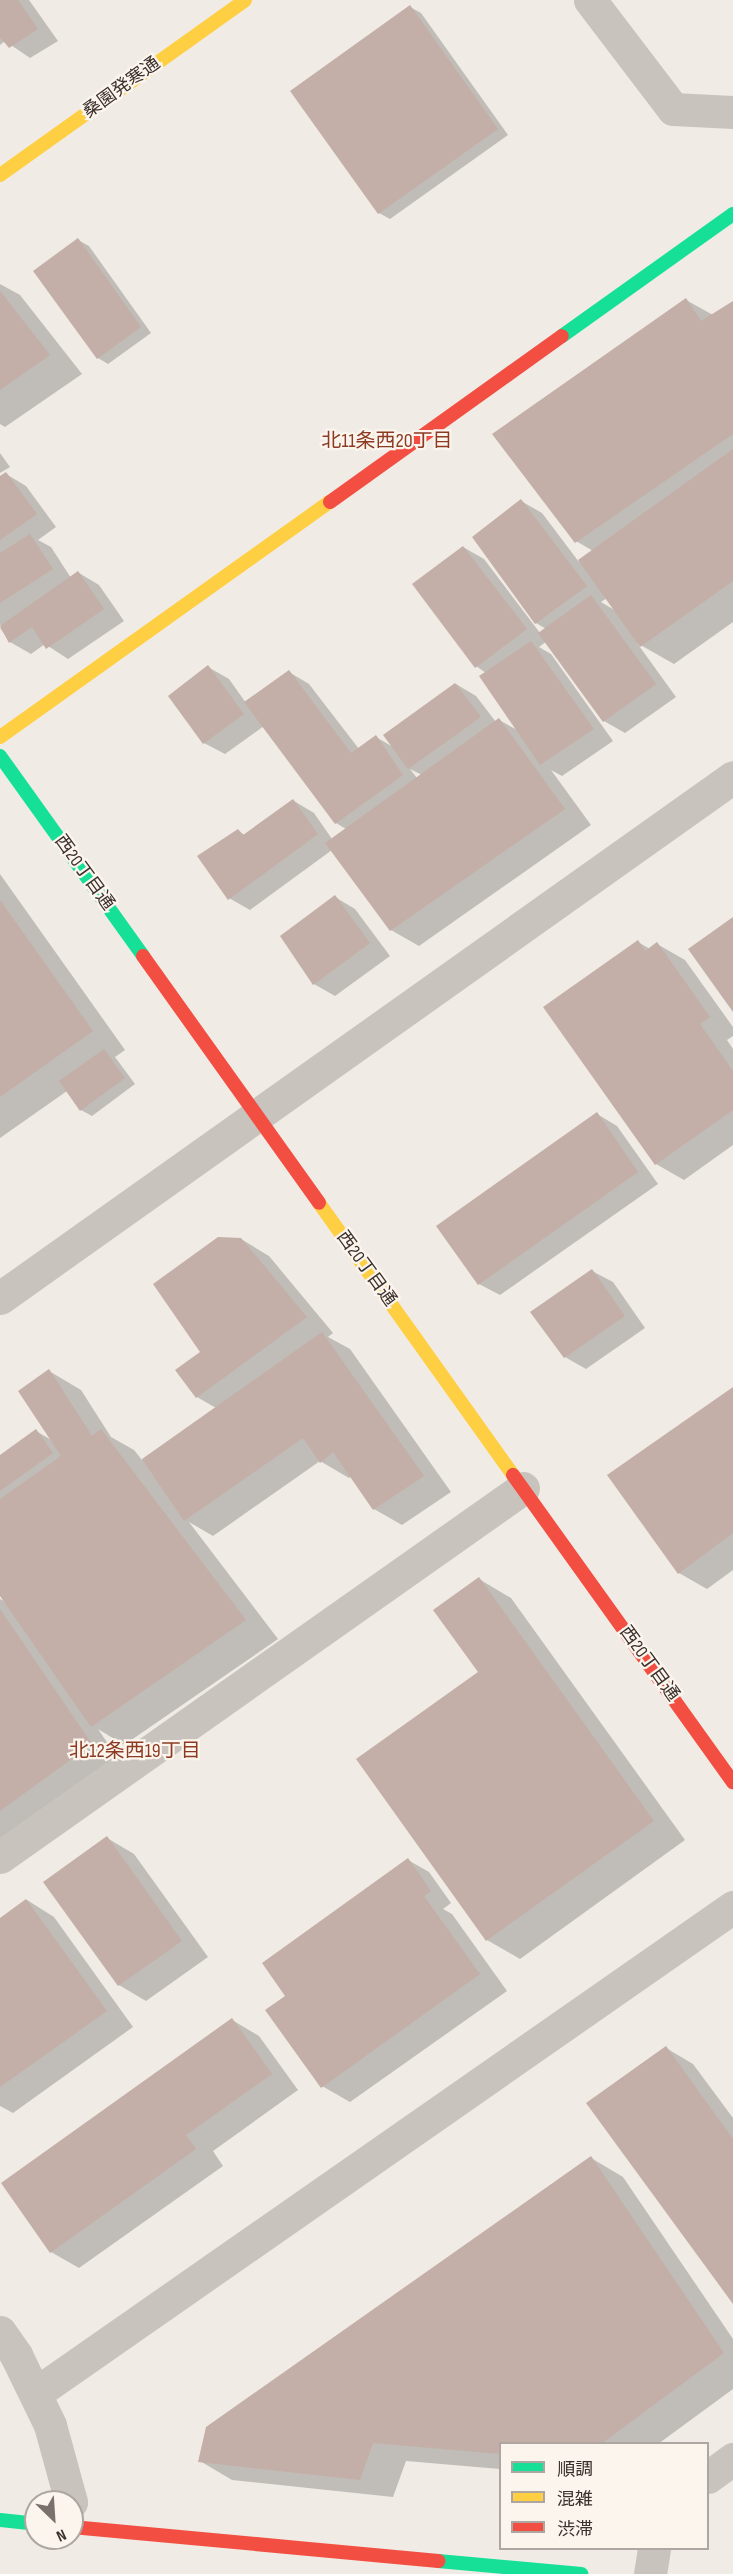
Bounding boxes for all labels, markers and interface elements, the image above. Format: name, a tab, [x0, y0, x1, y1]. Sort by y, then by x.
street label: 桑園発寒通	[79, 53, 165, 123]
district label: 北11条西20丁目	[321, 429, 453, 453]
street label: 西20丁目通	[50, 831, 118, 915]
street label: 西20丁目通	[332, 1227, 400, 1311]
street label: 西20丁目通	[615, 1622, 683, 1706]
district label: 北12条西19丁目	[69, 1739, 201, 1763]
legend	[499, 2442, 709, 2550]
text: 順調	[557, 2459, 593, 2480]
text: 混雑	[557, 2489, 593, 2510]
north arrow	[24, 2490, 84, 2550]
text: 渋滞	[557, 2519, 593, 2540]
text: N	[53, 2525, 69, 2545]

